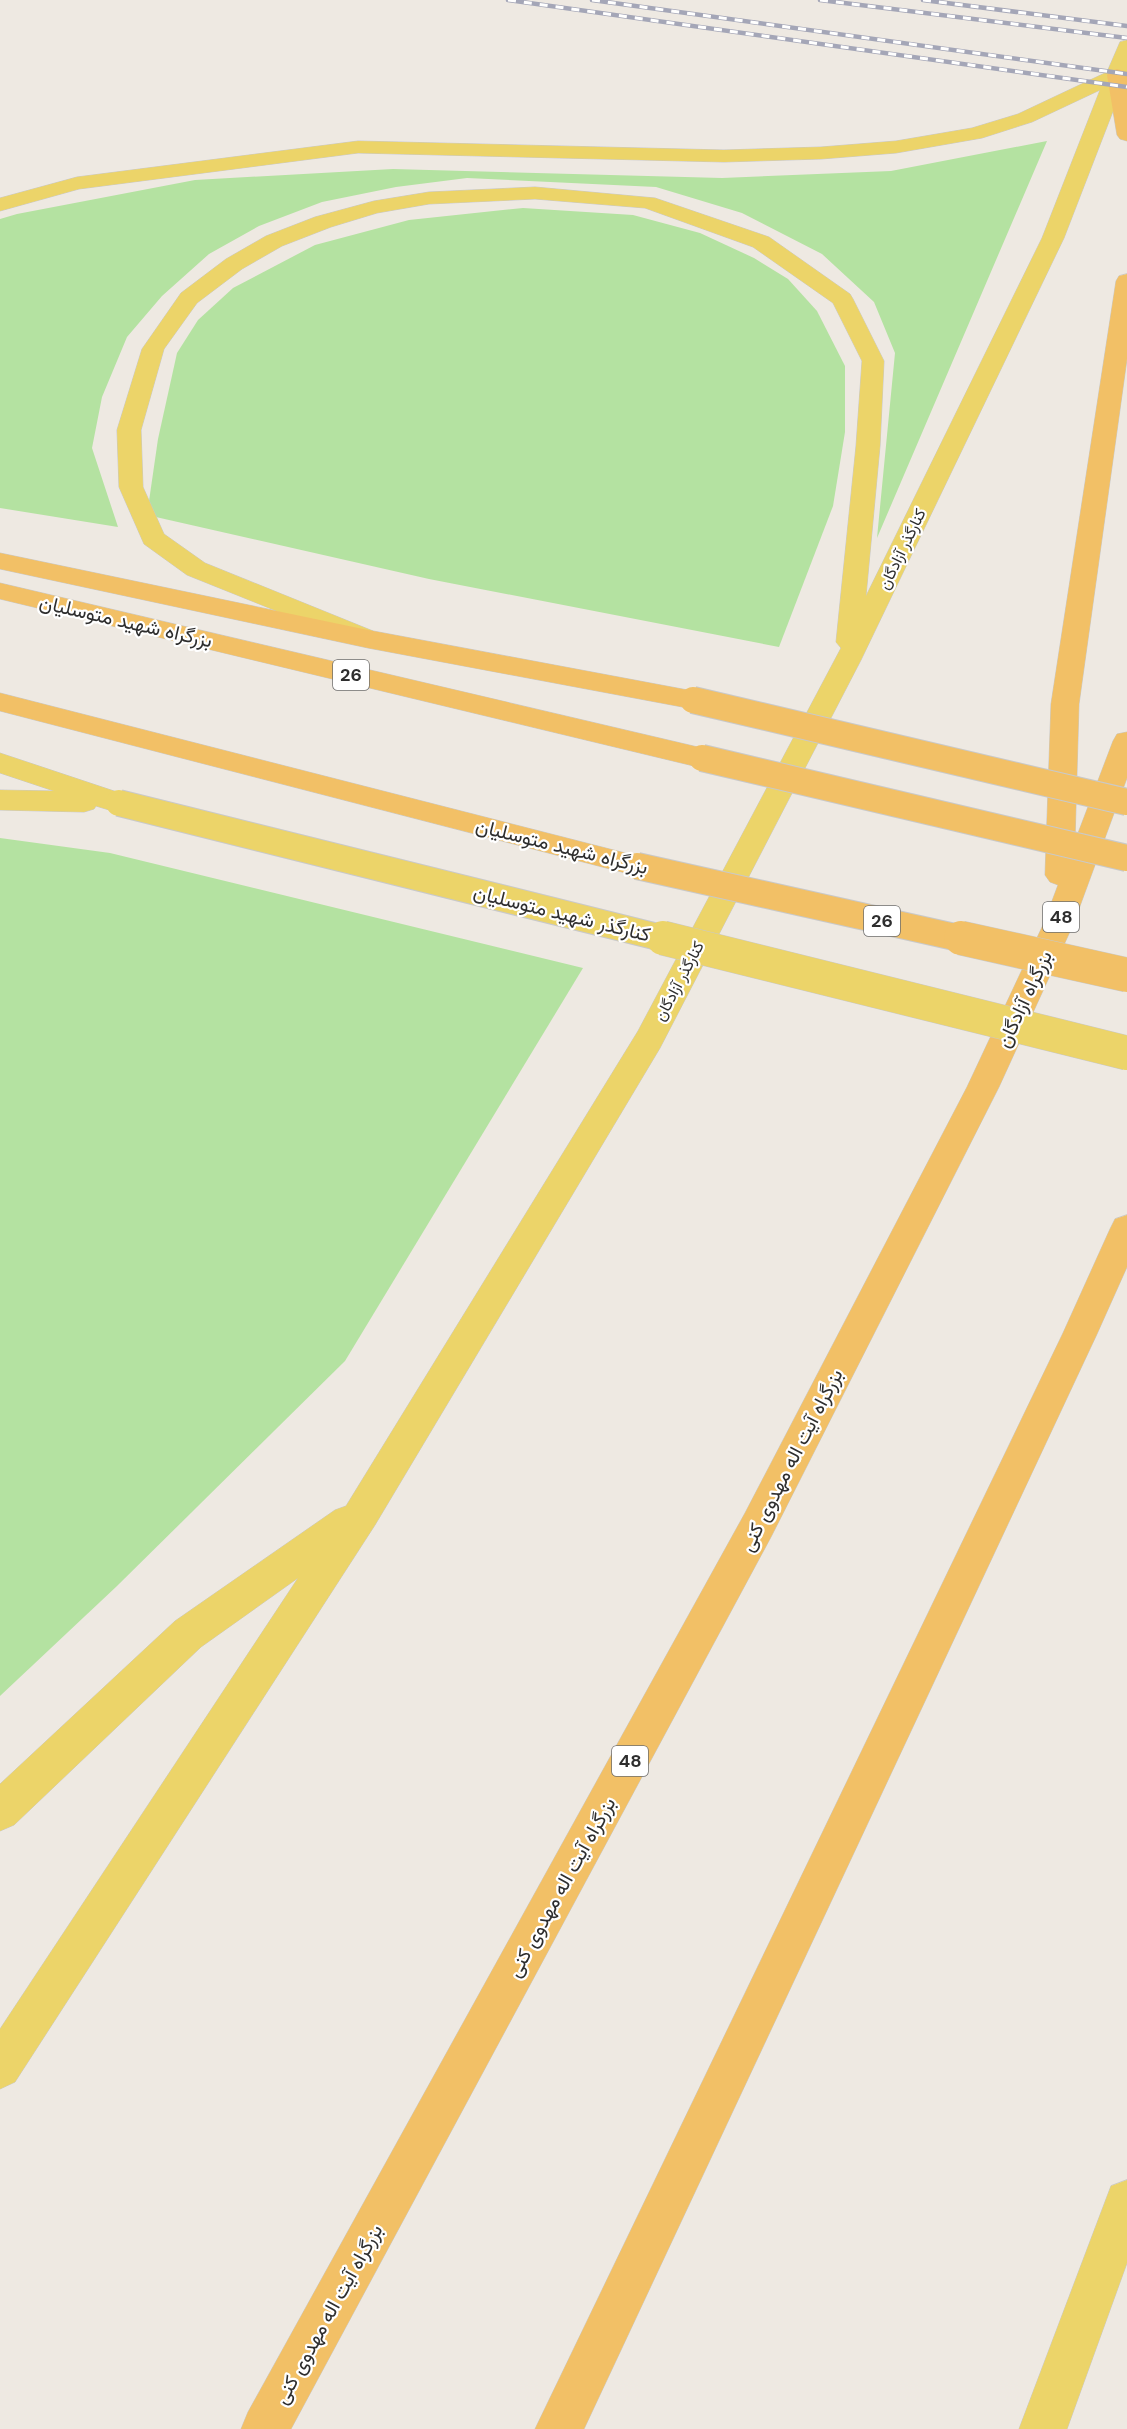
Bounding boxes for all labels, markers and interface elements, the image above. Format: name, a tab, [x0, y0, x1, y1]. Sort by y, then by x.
street label: کنارگذر آزادگان	[873, 505, 931, 593]
street label: بزرگراه شهید متوسلیان	[37, 588, 215, 654]
road number: 26	[333, 660, 369, 690]
street label: بزرگراه شهید متوسلیان	[473, 812, 651, 880]
street label: کنارگذر شهید متوسلیان	[471, 878, 653, 948]
road number: 48	[1043, 902, 1079, 932]
road number: 26	[864, 906, 900, 936]
street label: کنارگذر آزادگان	[649, 937, 709, 1025]
street label: بزرگراه آزادگان	[990, 946, 1058, 1052]
street label: بزرگراه آیت اله مهدوی کنی	[734, 1364, 848, 1556]
road number: 48	[612, 1746, 648, 1776]
street label: بزرگراه آیت اله مهدوی کنی	[501, 1792, 621, 1982]
street label: بزرگراه آیت اله مهدوی کنی	[268, 2219, 388, 2409]

